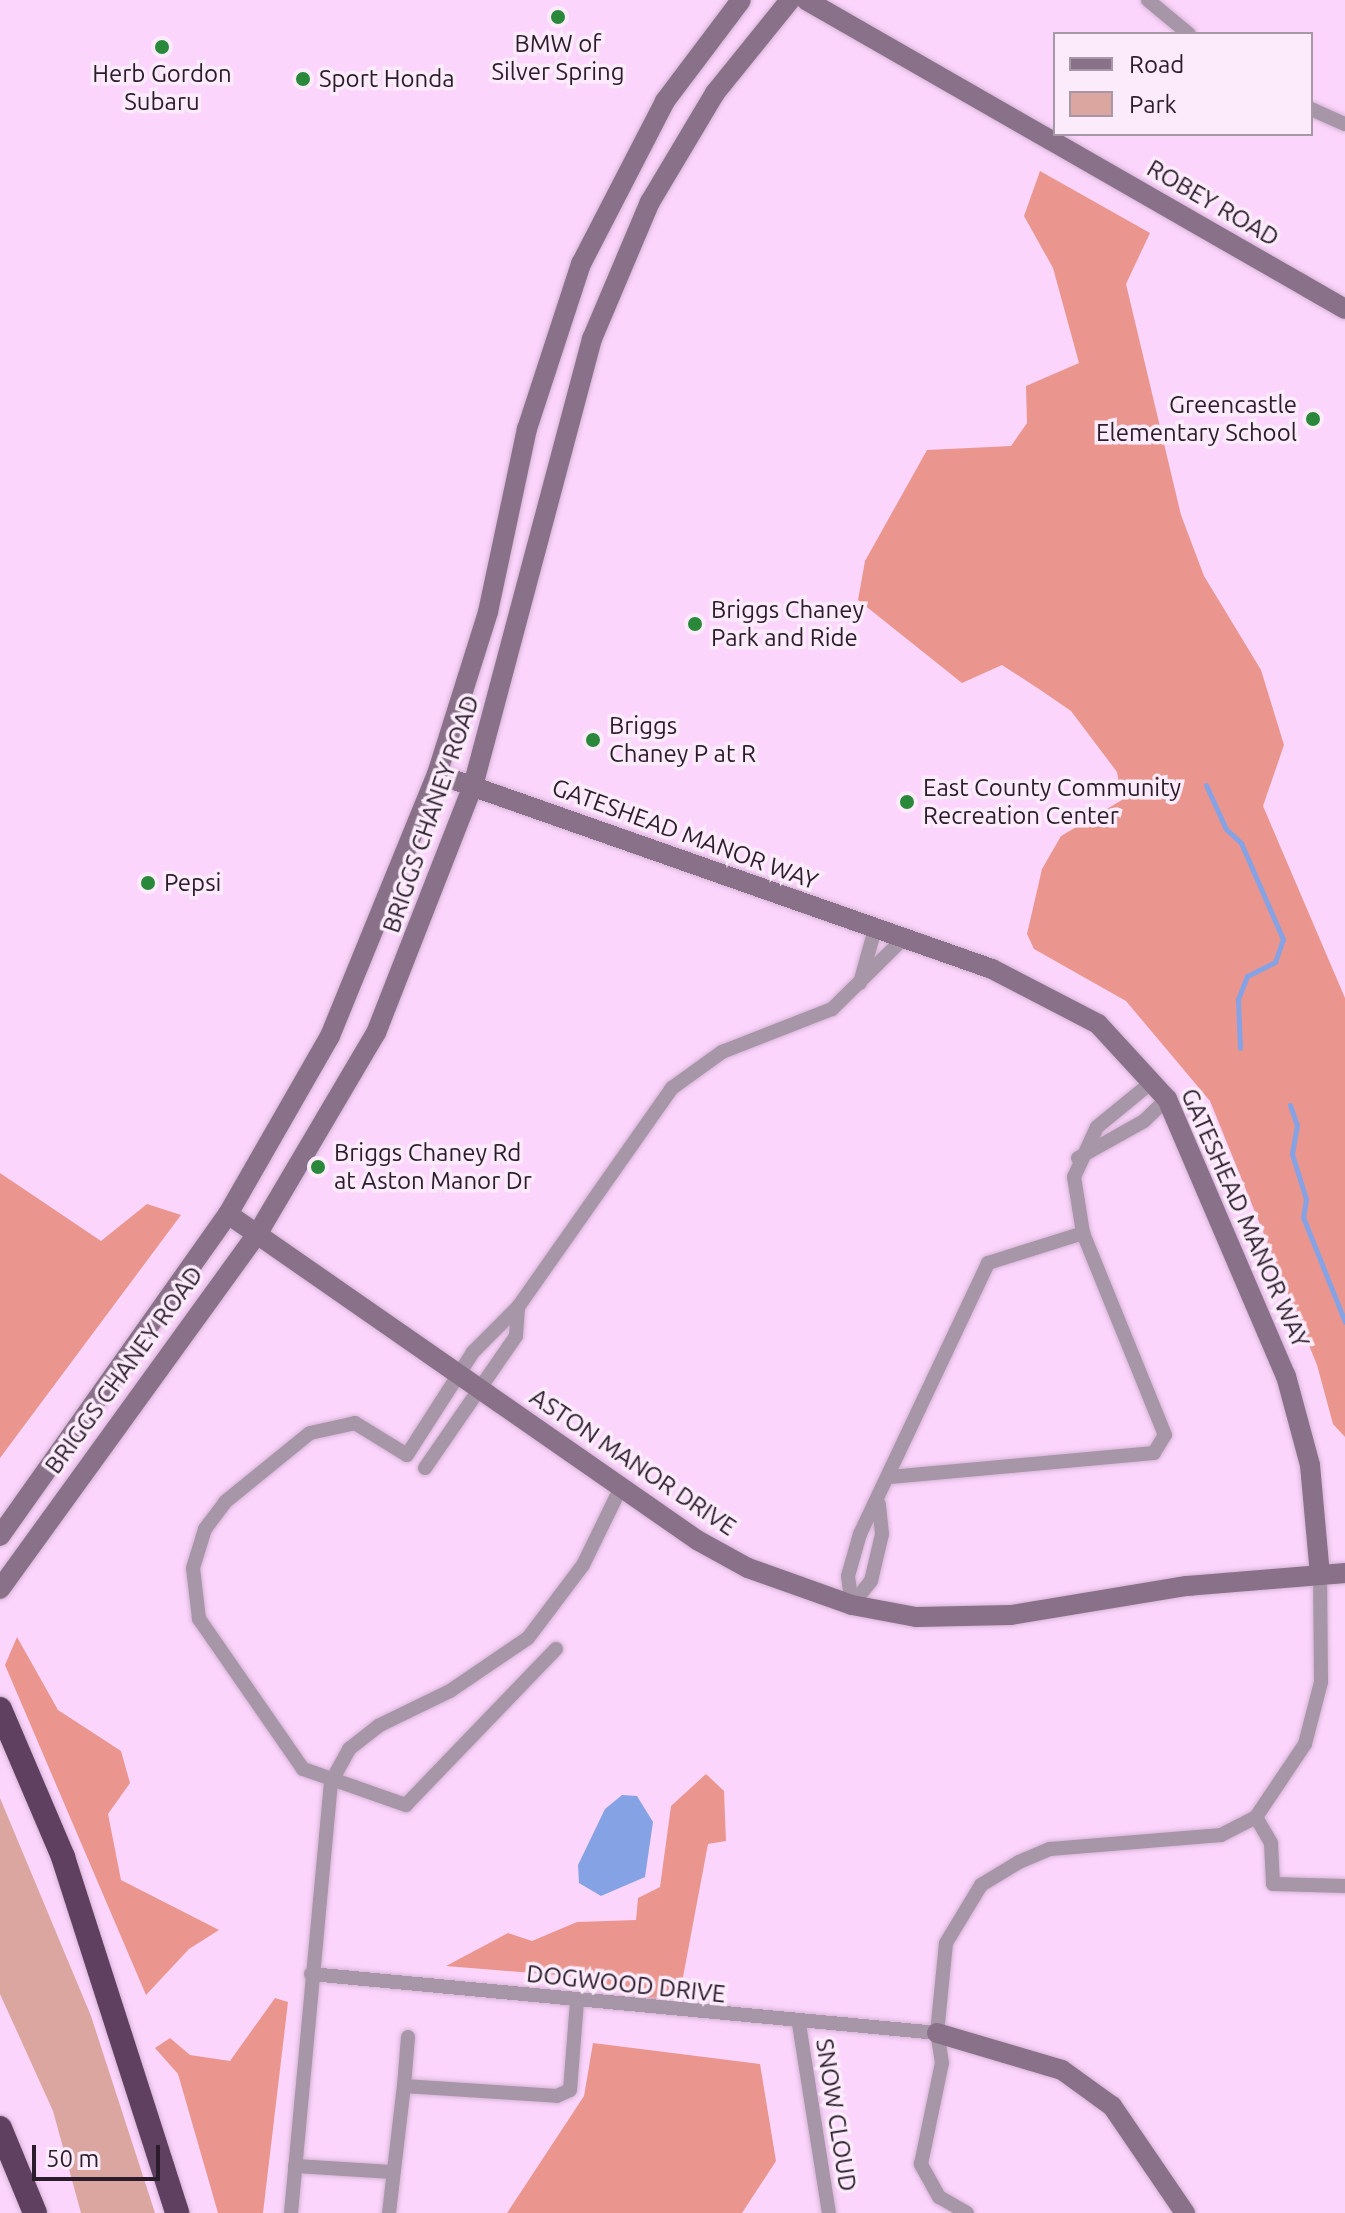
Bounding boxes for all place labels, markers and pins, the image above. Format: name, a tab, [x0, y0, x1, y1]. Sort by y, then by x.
marker: BMW of Silver Spring	[549, 8, 567, 26]
place label: BMW of Silver Spring	[491, 30, 625, 86]
marker: Herb Gordon Subaru	[153, 38, 171, 56]
place label: Herb Gordon Subaru	[92, 60, 232, 116]
place label: Sport Honda	[319, 65, 455, 93]
marker: Sport Honda	[294, 70, 312, 88]
place label: Greencastle Elementary School	[1096, 391, 1297, 447]
marker: Greencastle Elementary School	[1304, 410, 1322, 428]
place label: Briggs Chaney Park and Ride	[711, 596, 864, 652]
marker: Briggs Chaney Park and Ride	[686, 615, 704, 633]
place label: Briggs Chaney P at R	[609, 712, 756, 768]
marker: Briggs Chaney P at R	[584, 731, 602, 749]
place label: East County Community Recreation Center	[923, 774, 1181, 830]
marker: East County Community Recreation Center	[898, 793, 916, 811]
place label: Pepsi	[164, 869, 221, 897]
marker: Pepsi	[139, 874, 157, 892]
place label: Briggs Chaney Rd at Aston Manor Dr	[334, 1139, 532, 1195]
marker: Briggs Chaney Rd at Aston Manor Dr	[309, 1158, 327, 1176]

